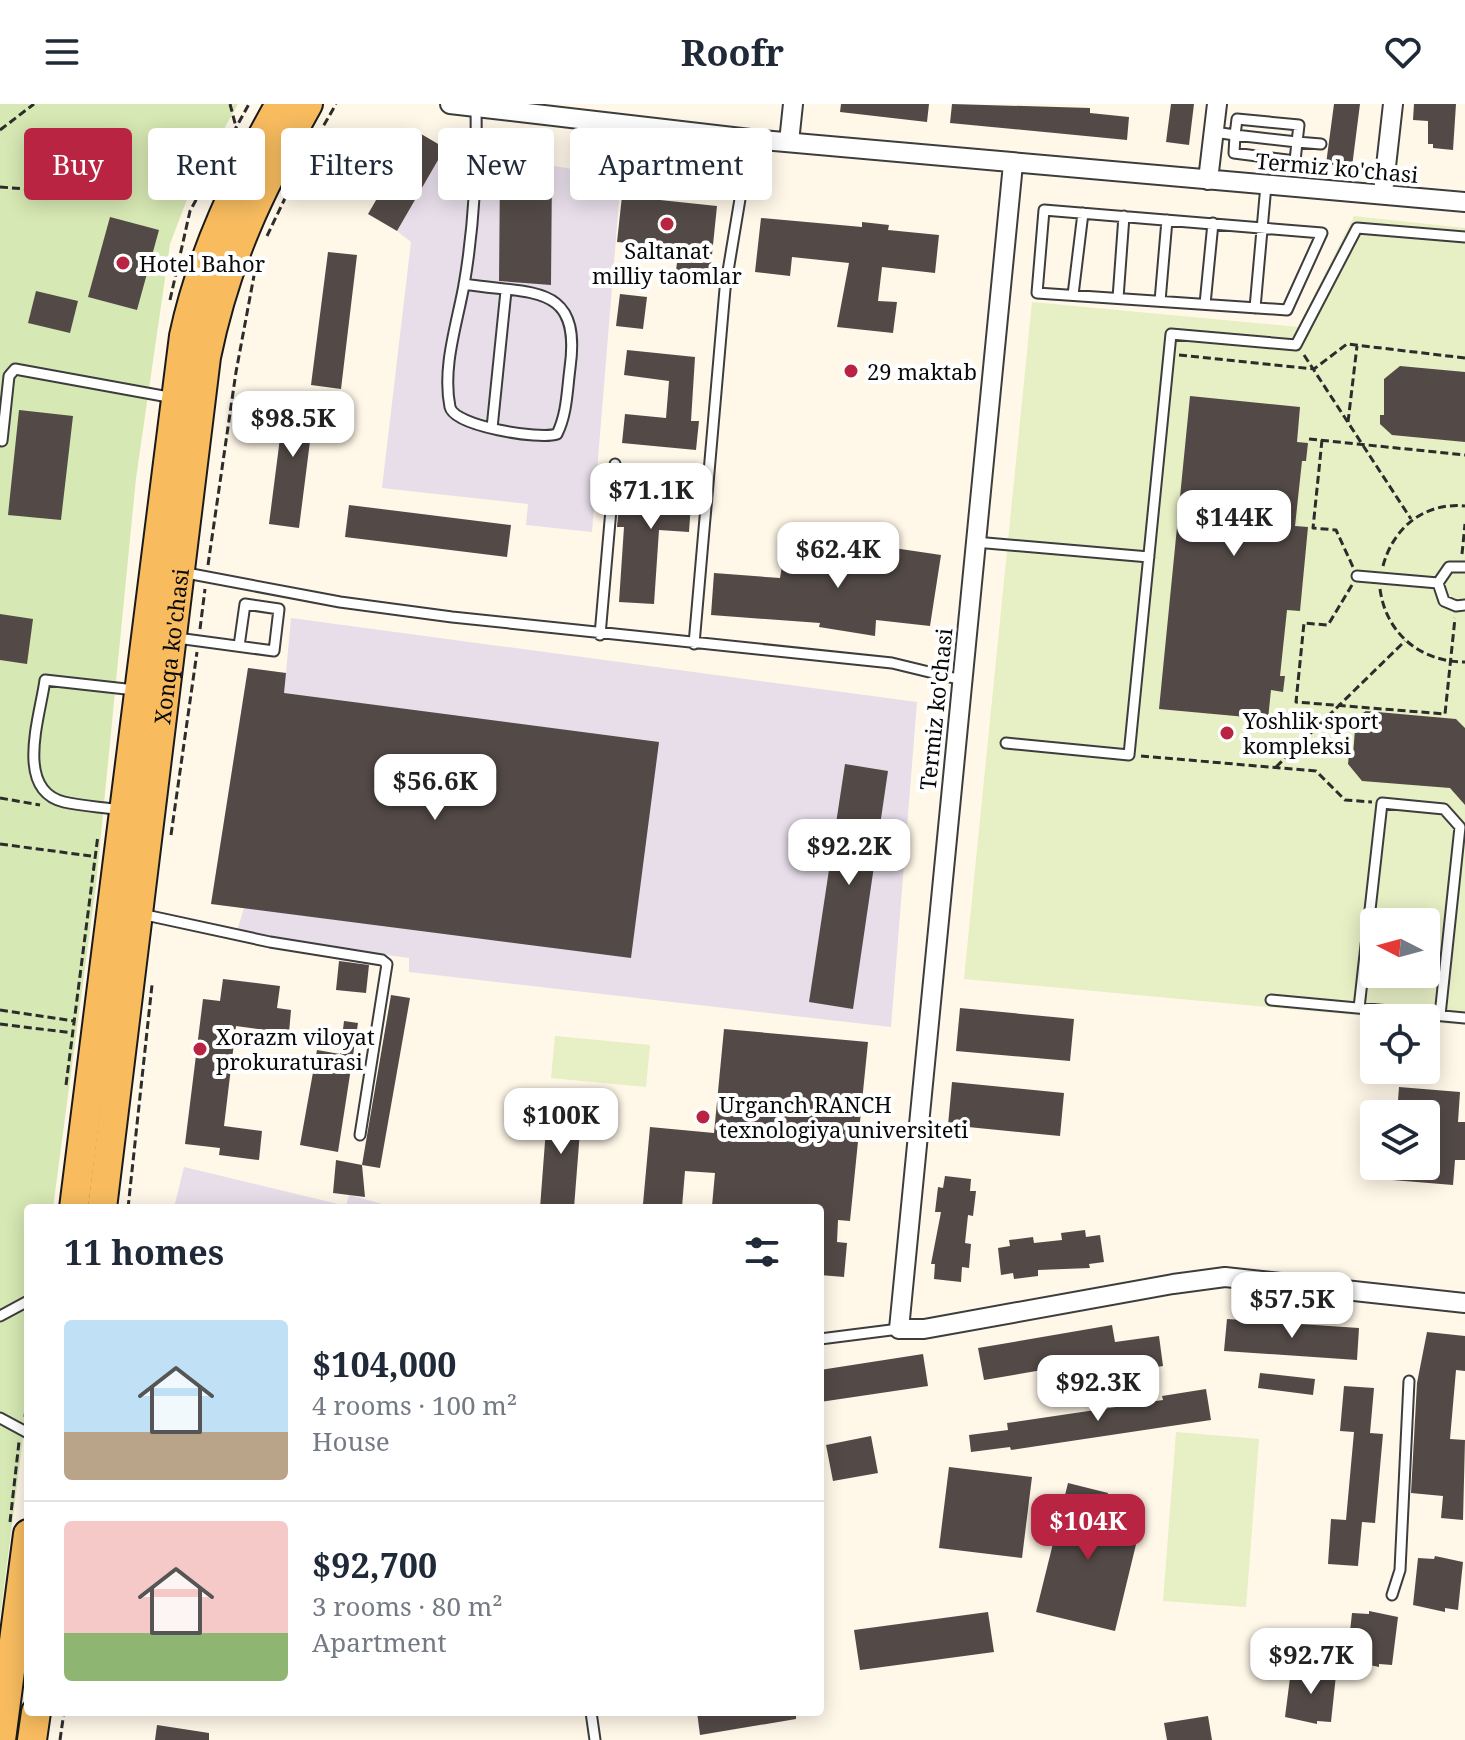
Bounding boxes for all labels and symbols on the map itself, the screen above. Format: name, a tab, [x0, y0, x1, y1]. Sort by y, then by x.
street label: Termiz ko'chasi	[1255, 145, 1419, 189]
marker: Saltanat milliy taomlar	[658, 215, 676, 233]
place label: Saltanat milliy taomlar	[592, 235, 743, 290]
place label: Hotel Bahor	[139, 248, 266, 278]
marker: Hotel Bahor	[114, 254, 132, 272]
place label: 29 maktab	[867, 356, 977, 386]
marker: 29 maktab	[842, 362, 860, 380]
pin: $98.5K	[228, 391, 358, 459]
pin: $71.1K	[586, 463, 716, 531]
pin: $144K	[1178, 490, 1290, 558]
pin: $62.4K	[773, 522, 903, 590]
street label: Xonqa ko'chasi	[146, 567, 195, 726]
street label: Termiz ko'chasi	[912, 626, 958, 792]
place label: Yoshlik sport kompleksi	[1242, 705, 1379, 760]
marker: Yoshlik sport kompleksi	[1218, 724, 1236, 742]
pin: $56.6K	[370, 754, 500, 822]
pin: $92.2K	[784, 819, 914, 887]
north arrow	[1360, 908, 1440, 988]
place label: Xorazm viloyat prokuraturasi	[216, 1021, 375, 1076]
marker: Xorazm viloyat prokuraturasi	[191, 1040, 209, 1058]
pin: $100K	[505, 1088, 617, 1156]
place label: Urganch RANCH texnologiya universiteti	[719, 1089, 968, 1144]
marker: Urganch RANCH texnologiya universiteti	[694, 1108, 712, 1126]
pin: $57.5K	[1227, 1272, 1357, 1340]
pin: $92.3K	[1033, 1355, 1163, 1423]
pin: $104K	[1032, 1494, 1144, 1562]
pin: $92.7K	[1246, 1628, 1376, 1696]

